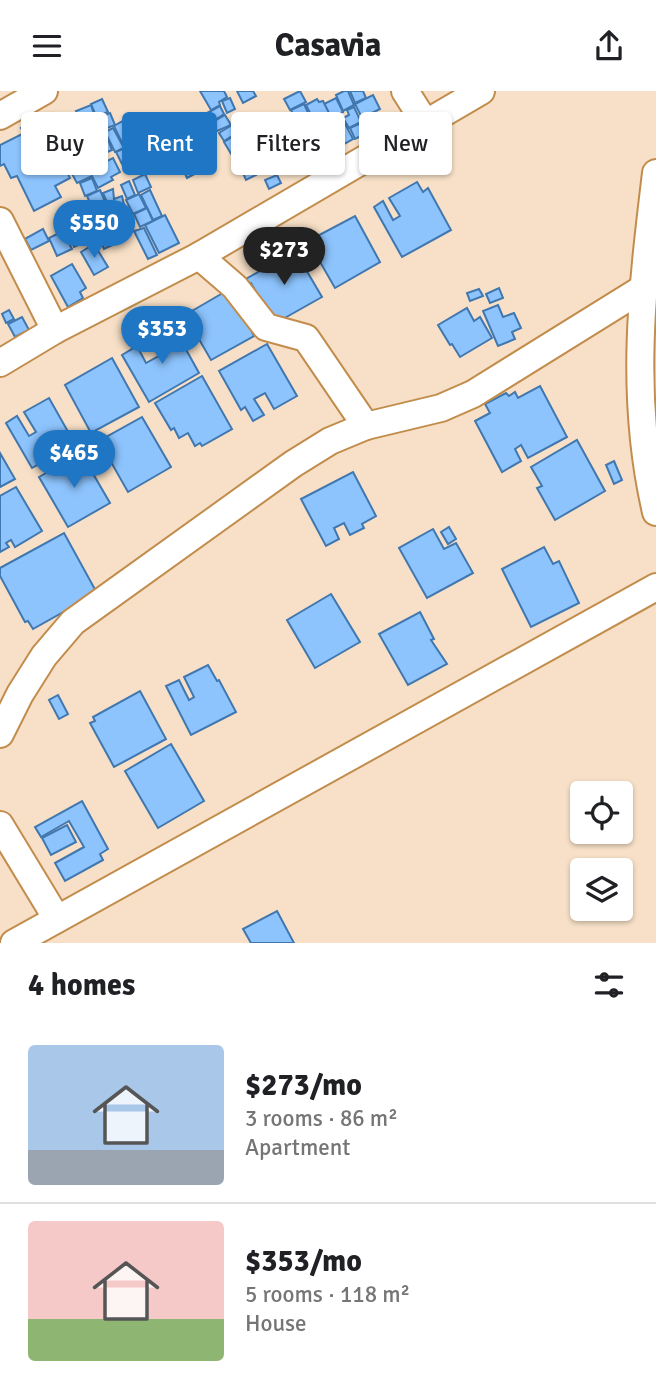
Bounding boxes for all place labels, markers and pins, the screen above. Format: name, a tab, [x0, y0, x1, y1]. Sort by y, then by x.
pin: $550	[53, 201, 135, 260]
pin: $273	[243, 227, 325, 287]
pin: $353	[121, 307, 203, 366]
pin: $465	[33, 431, 115, 490]

